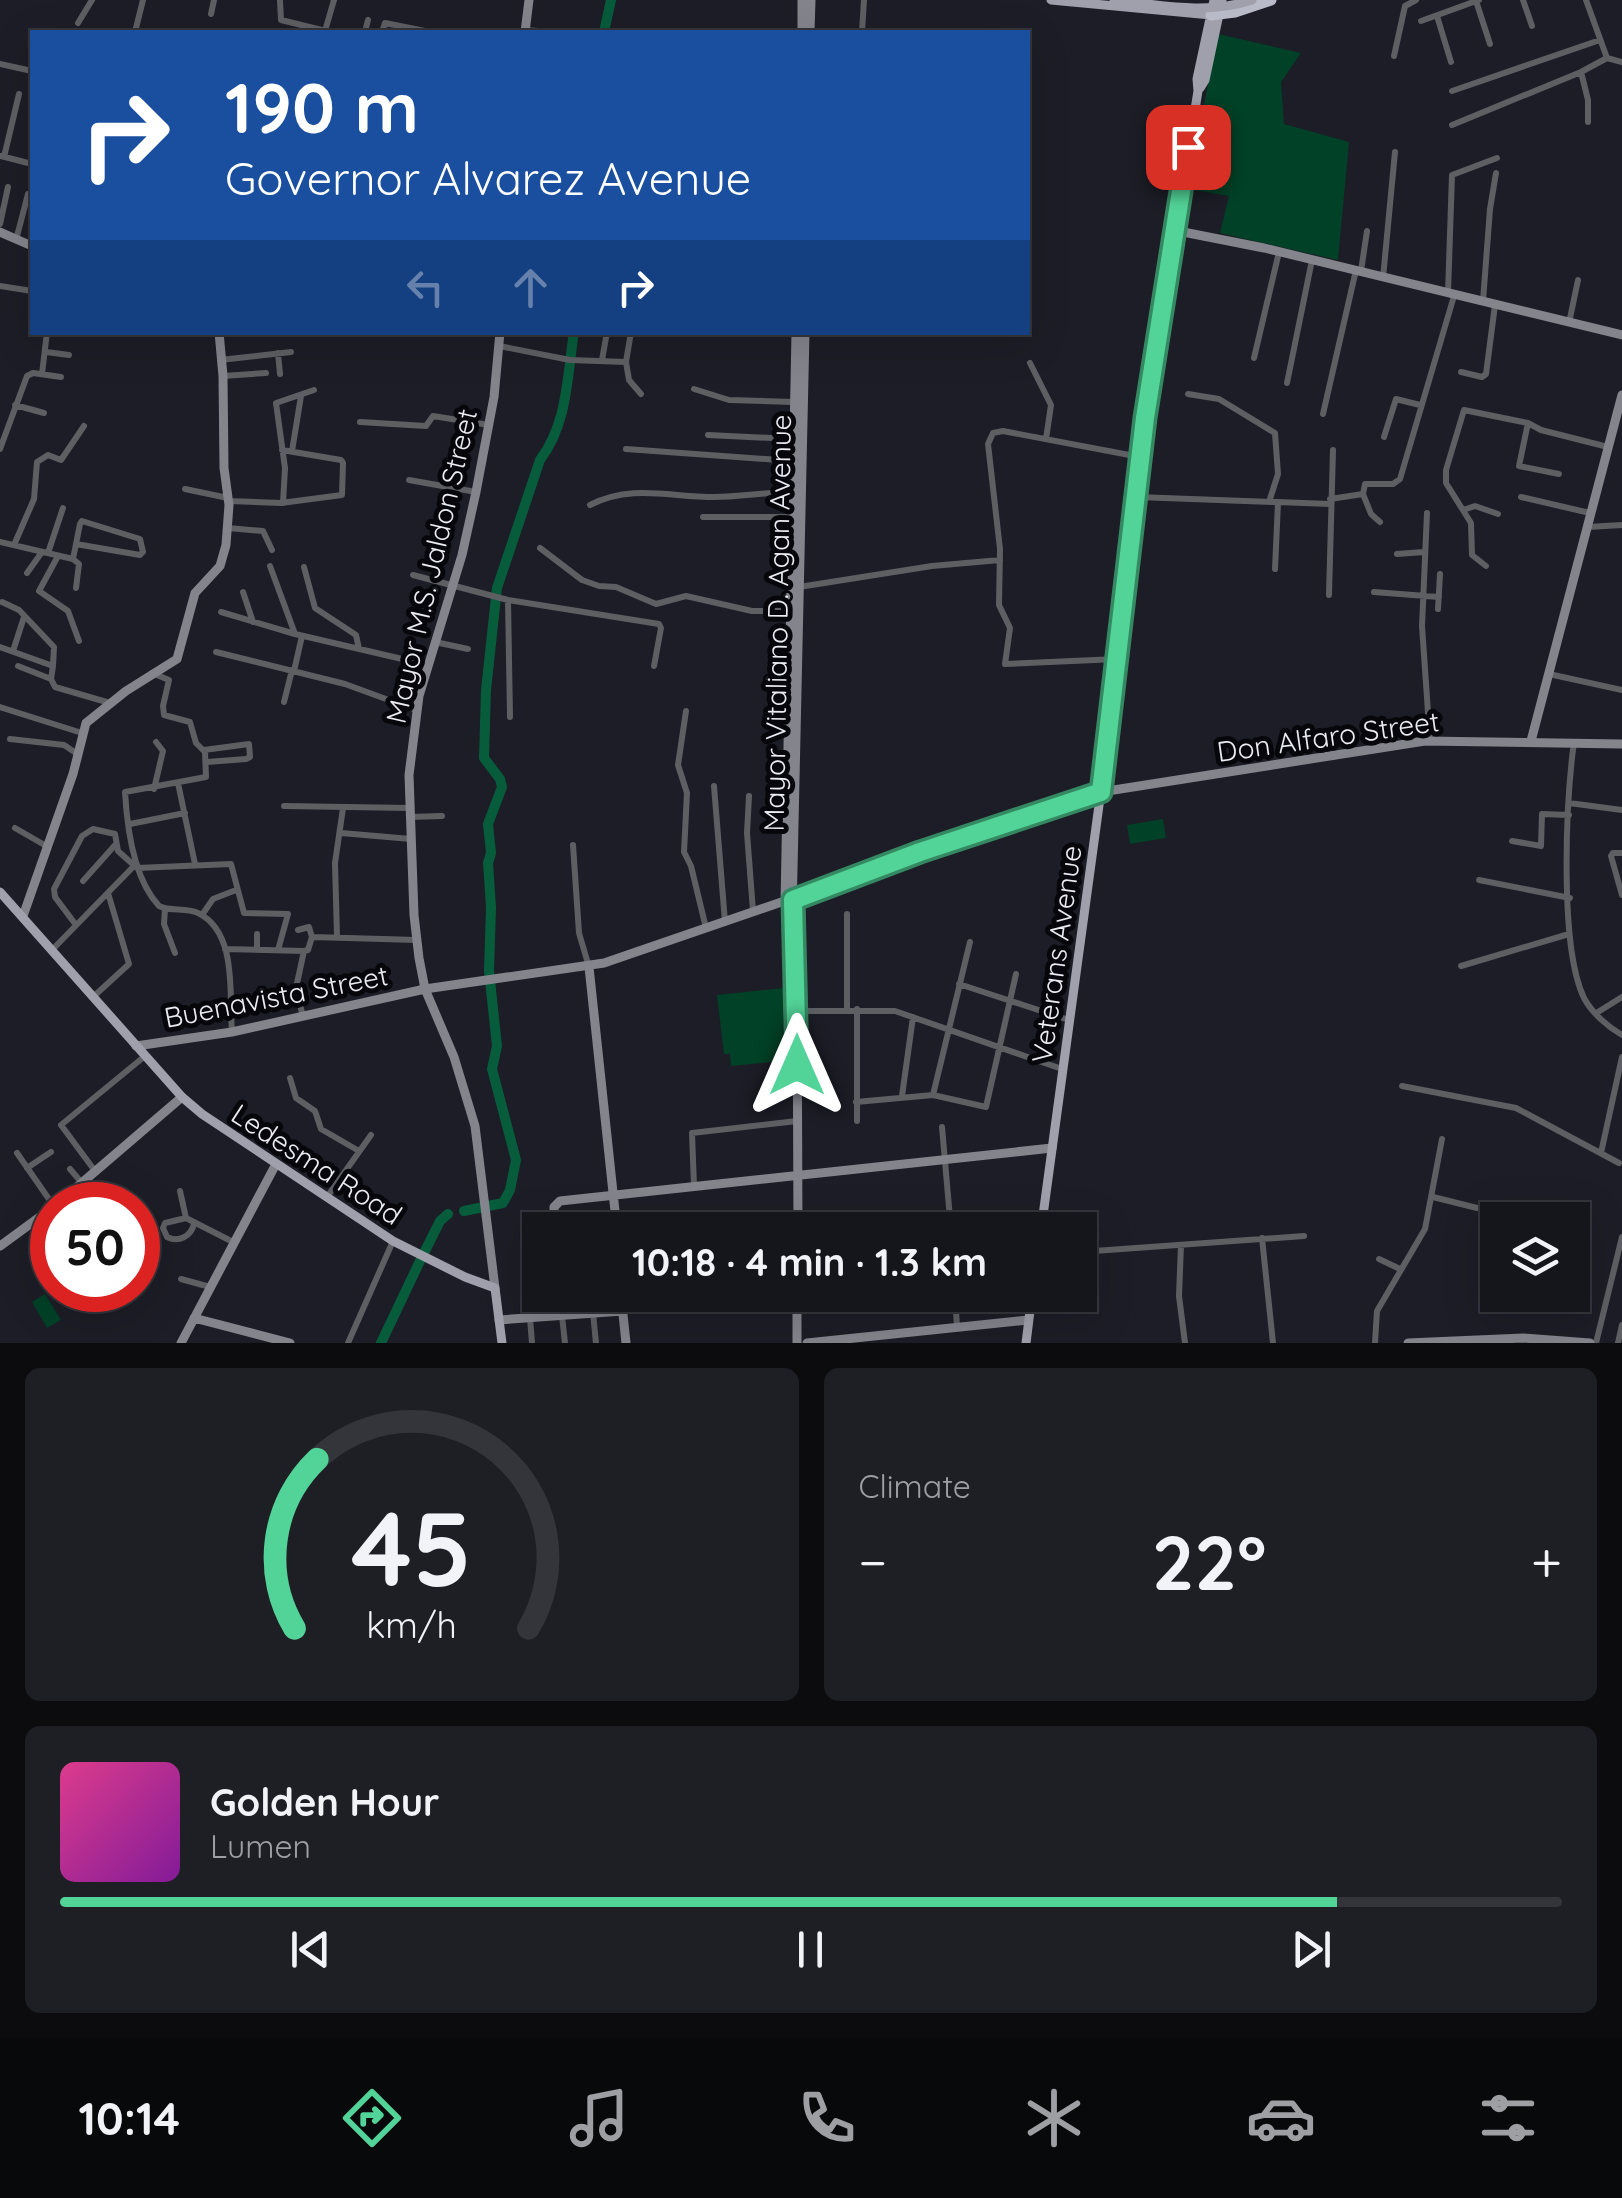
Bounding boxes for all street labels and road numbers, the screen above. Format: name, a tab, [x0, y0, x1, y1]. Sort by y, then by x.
street label: Mayor M.S. Jaldon Street	[378, 406, 484, 726]
street label: Mayor Vitaliano D. Agan Avenue	[756, 414, 798, 832]
street label: Don Alfaro Street	[1215, 703, 1441, 769]
street label: Veterans Avenue	[1023, 843, 1089, 1065]
street label: Buenavista Street	[161, 957, 391, 1035]
street label: Ledesma Road	[225, 1096, 409, 1232]

